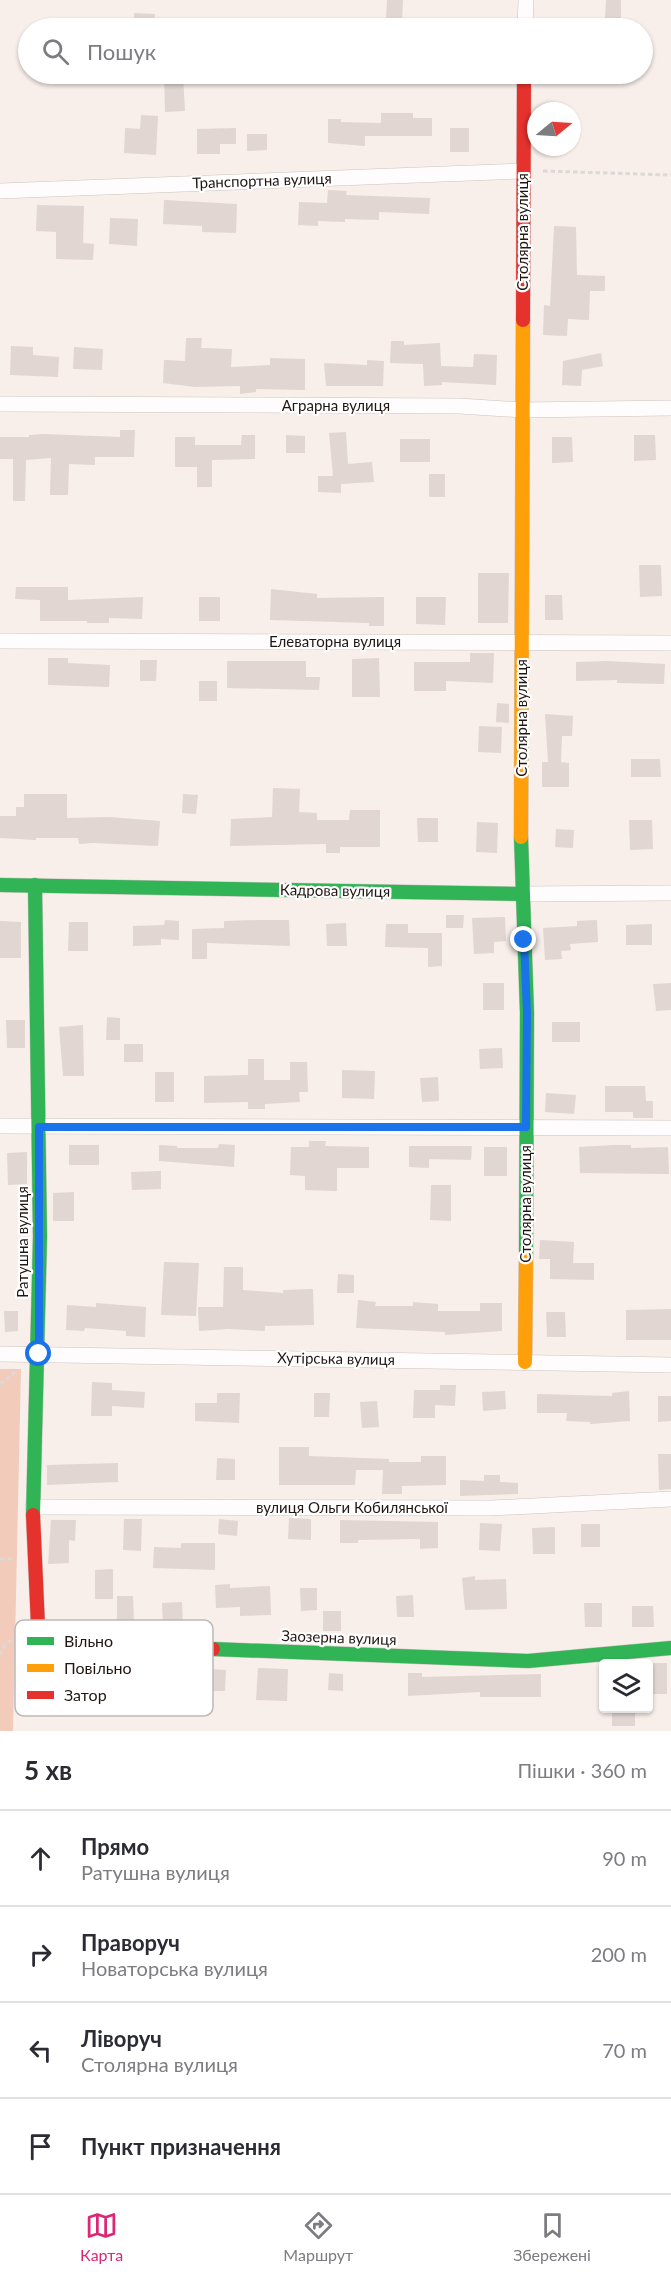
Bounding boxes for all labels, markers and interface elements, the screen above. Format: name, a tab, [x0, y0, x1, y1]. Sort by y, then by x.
search box	[18, 18, 653, 84]
icon: search	[39, 35, 72, 68]
text: Пошук	[87, 38, 156, 65]
north arrow	[527, 102, 581, 156]
street label: Транспортна вулиця	[192, 169, 332, 191]
street label: Столярна вулиця	[513, 173, 531, 291]
street label: Аграрна вулиця	[282, 396, 390, 414]
street label: Елеваторна вулиця	[269, 632, 401, 650]
street label: Столярна вулиця	[512, 659, 530, 777]
street label: Кадрова вулиця	[280, 880, 390, 900]
route end	[510, 926, 536, 952]
street label: Столярна вулиця	[516, 1145, 534, 1263]
street label: Ратушна вулиця	[13, 1186, 31, 1298]
route start	[25, 1340, 51, 1366]
street label: Хутірська вулиця	[277, 1348, 395, 1368]
street label: вулиця Ольги Кобилянської	[256, 1498, 448, 1516]
legend	[15, 1620, 213, 1716]
street label: Заозерна вулиця	[281, 1626, 397, 1648]
text: Вільно	[64, 1631, 113, 1650]
text: Повільно	[64, 1658, 131, 1677]
map controls	[599, 1659, 653, 1713]
button: layers	[599, 1659, 653, 1713]
text: Затор	[64, 1685, 107, 1704]
text: 5 хв	[24, 1754, 72, 1786]
text: Пішки · 360 m	[518, 1758, 647, 1782]
text: Прямо	[81, 1833, 149, 1860]
icon: ahead	[24, 1842, 57, 1875]
text: 90 m	[602, 1846, 647, 1870]
text: Ратушна вулиця	[81, 1860, 230, 1884]
text: Праворуч	[81, 1929, 180, 1956]
icon: right	[24, 1938, 57, 1971]
text: 200 m	[591, 1942, 647, 1966]
text: Новаторська вулиця	[81, 1956, 268, 1980]
text: Ліворуч	[81, 2025, 162, 2052]
icon: left	[24, 2034, 57, 2067]
text: 70 m	[602, 2038, 647, 2062]
text: Столярна вулиця	[81, 2052, 238, 2076]
icon: arrive	[24, 2130, 57, 2163]
text: Пункт призначення	[81, 2133, 281, 2160]
tab: Карта	[80, 2209, 123, 2264]
tab: Маршрут	[283, 2209, 353, 2264]
tab: Збережені	[513, 2209, 591, 2264]

